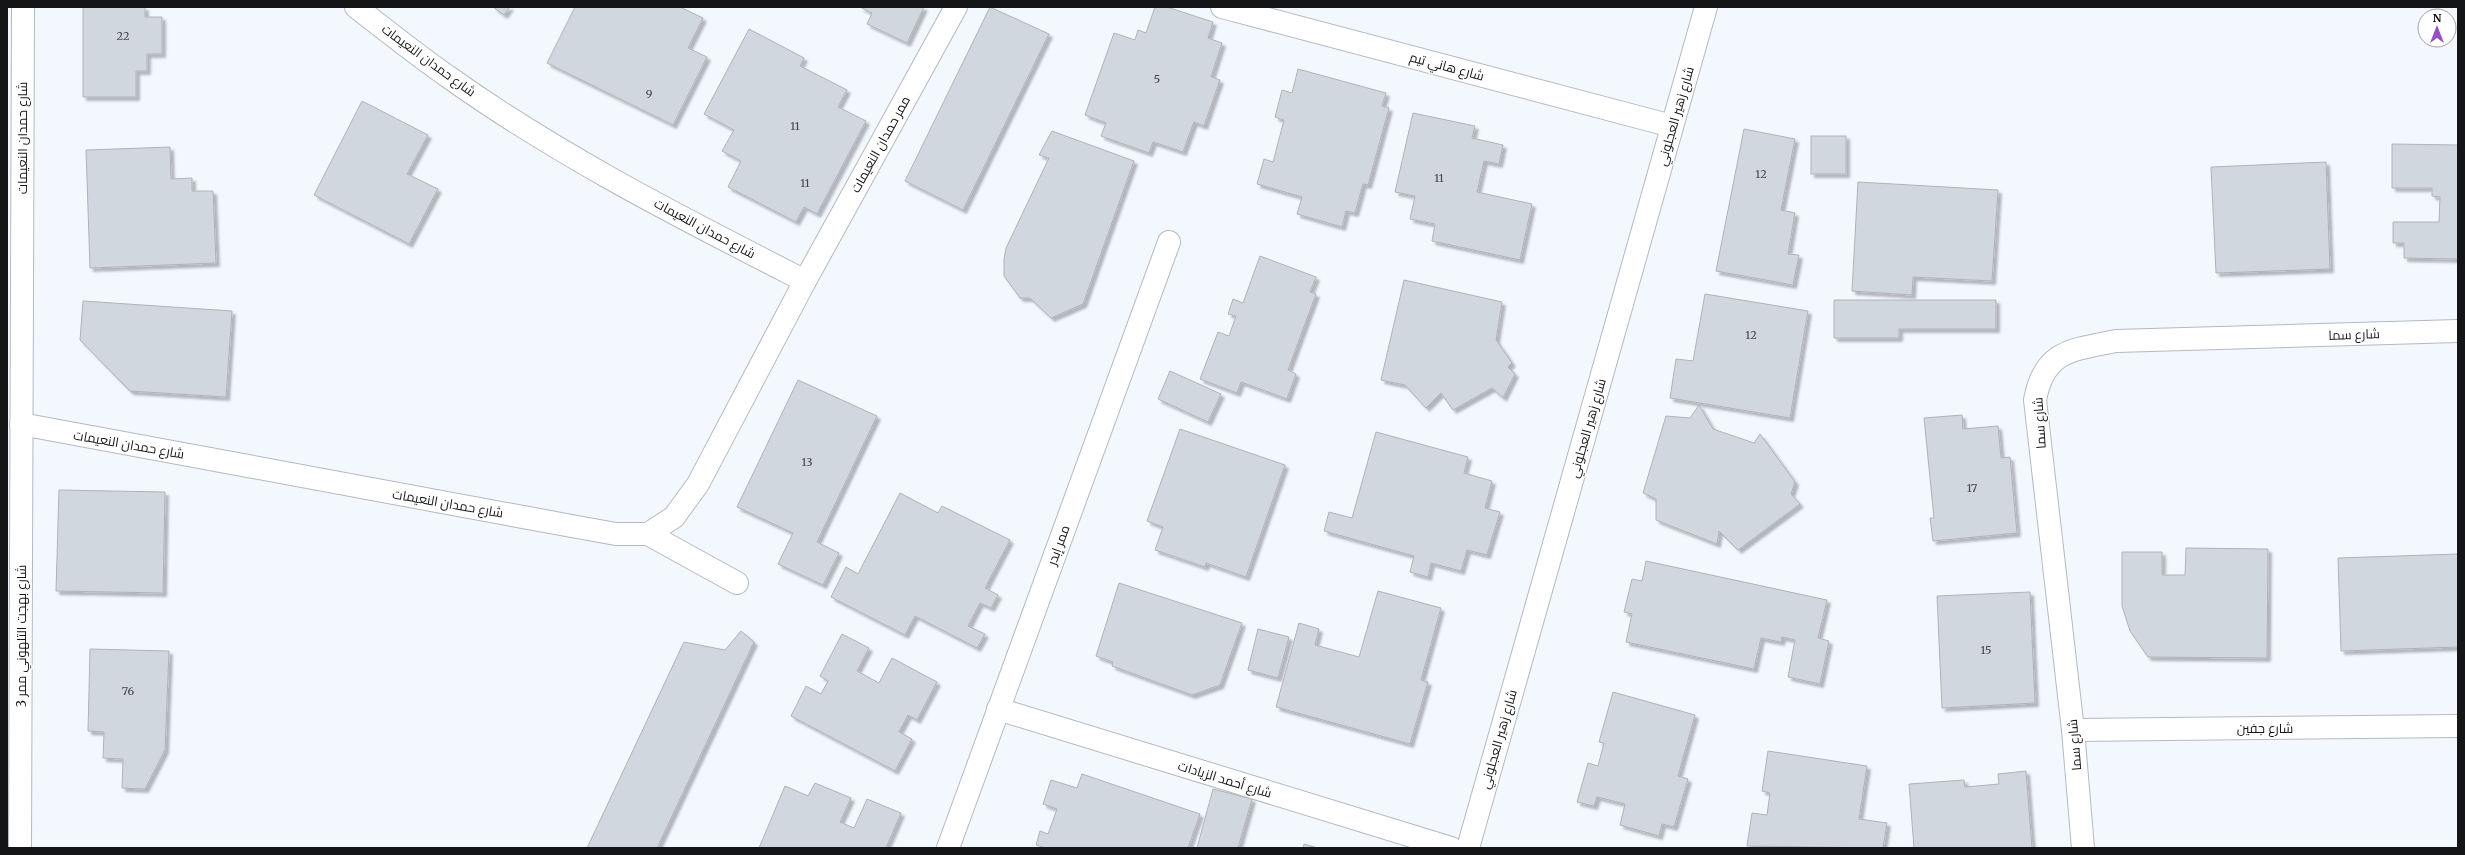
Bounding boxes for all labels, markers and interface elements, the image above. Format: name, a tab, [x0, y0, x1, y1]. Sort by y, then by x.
north arrow	[2417, 8, 2457, 48]
text: N	[2433, 11, 2442, 25]
street label: شارع حمدان النعيمات	[378, 21, 479, 100]
house number: 22	[117, 29, 129, 43]
street label: شارع هاني تيم	[1407, 48, 1486, 87]
street label: شارع زهير العجلوني	[1653, 65, 1700, 168]
house number: 5	[1154, 72, 1160, 86]
street label: شارع حمدان النعيمات	[14, 82, 31, 194]
house number: 9	[646, 87, 653, 101]
street label: ممر حمدان النعيمات	[847, 93, 914, 196]
house number: 11	[790, 119, 800, 133]
house number: 12	[1755, 167, 1767, 181]
house number: 11	[1434, 171, 1444, 185]
house number: 11	[800, 176, 810, 190]
street label: شارع حمدان النعيمات	[651, 195, 758, 262]
street label: شارع سما	[2328, 325, 2380, 344]
house number: 12	[1745, 328, 1757, 342]
street label: شارع زهير العجلوني	[1565, 377, 1612, 480]
street label: شارع سما	[2029, 397, 2050, 449]
street label: شارع حمدان النعيمات	[72, 426, 186, 463]
house number: 13	[802, 455, 812, 469]
house number: 17	[1967, 481, 1977, 495]
street label: شارع حمدان النعيمات	[391, 485, 505, 522]
street label: ممر إبدر	[1043, 523, 1074, 568]
street label: شارع بهجت التلهوني ممر 3	[13, 565, 32, 707]
house number: 15	[1980, 643, 1992, 657]
house number: 76	[122, 684, 134, 698]
street label: شارع زهير العجلوني	[1476, 688, 1523, 791]
street label: شارع سما	[2064, 719, 2085, 771]
street label: شارع جفين	[2237, 720, 2293, 737]
street label: شارع أحمد الزيادات	[1176, 757, 1274, 802]

